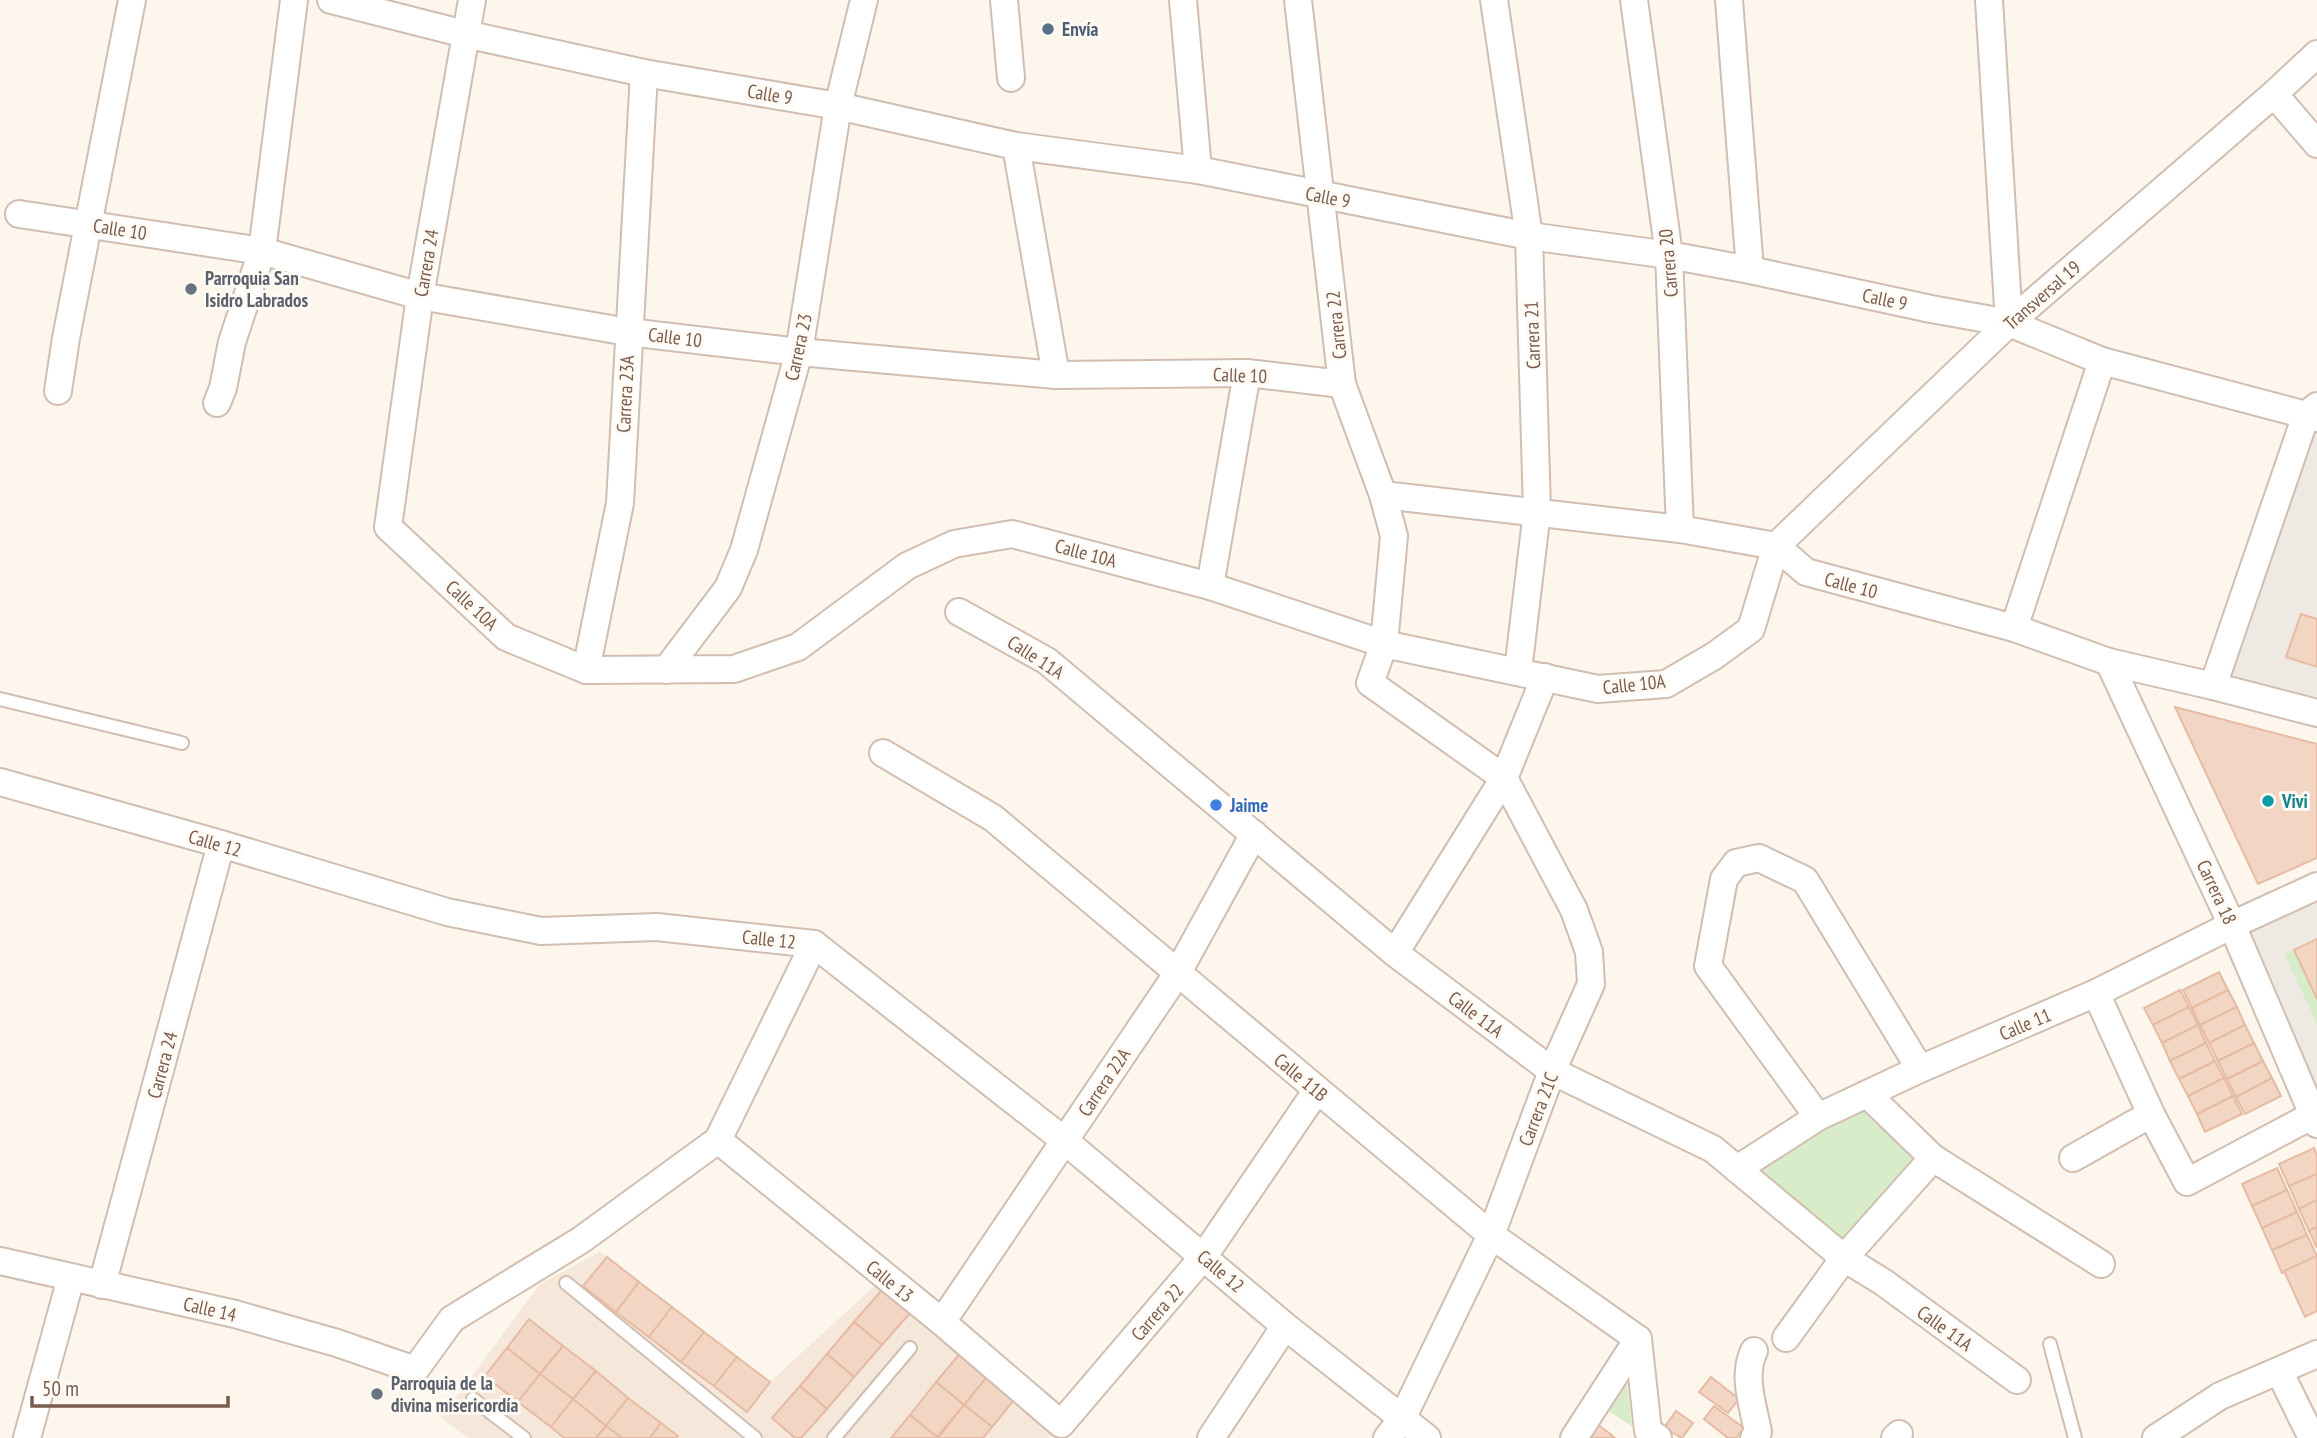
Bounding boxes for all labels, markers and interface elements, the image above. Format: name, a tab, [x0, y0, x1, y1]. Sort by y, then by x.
place label: Envía	[1062, 17, 1099, 41]
marker: Envía	[1040, 21, 1056, 37]
street label: Calle 9	[746, 78, 794, 110]
street label: Calle 9	[1303, 181, 1353, 213]
street label: Calle 10	[92, 213, 148, 245]
street label: Carrera 24	[408, 227, 444, 299]
street label: Carrera 20	[1653, 228, 1683, 298]
street label: Transversal 19	[1998, 255, 2086, 335]
place label: Parroquia San Isidro Labrados	[205, 266, 308, 312]
marker: Parroquia San Isidro Labrados	[183, 281, 199, 297]
street label: Calle 9	[1860, 283, 1910, 315]
street label: Carrera 22	[1320, 290, 1352, 360]
street label: Carrera 21	[1519, 300, 1545, 370]
street label: Carrera 23	[779, 311, 817, 383]
street label: Calle 10	[647, 322, 703, 352]
street label: Carrera 23A	[611, 355, 639, 433]
street label: Calle 10	[1213, 362, 1267, 388]
street label: Calle 10A	[1053, 533, 1119, 573]
street label: Calle 10	[1822, 566, 1880, 604]
street label: Calle 10A	[441, 575, 503, 635]
street label: Calle 11A	[1003, 630, 1069, 684]
street label: Calle 10A	[1601, 669, 1667, 699]
place label: Vivi	[2281, 789, 2308, 813]
place label: Jaime	[1229, 793, 1268, 817]
marker: Vivi	[2260, 793, 2276, 809]
marker: Jaime	[1208, 797, 1224, 813]
street label: Calle 12	[186, 824, 244, 862]
street label: Carrera 18	[2192, 856, 2242, 928]
street label: Calle 12	[741, 924, 797, 954]
street label: Calle 11A	[1444, 985, 1508, 1043]
street label: Calle 11	[1996, 1002, 2054, 1046]
street label: Carrera 24	[142, 1028, 183, 1101]
street label: Carrera 22A	[1072, 1043, 1136, 1121]
street label: Calle 11B	[1269, 1048, 1333, 1106]
street label: Carrera 21C	[1513, 1069, 1563, 1149]
street label: Calle 12	[1193, 1244, 1249, 1298]
street label: Calle 13	[862, 1255, 918, 1307]
street label: Carrera 22	[1126, 1278, 1188, 1346]
street label: Calle 14	[181, 1291, 239, 1327]
street label: Calle 11A	[1913, 1300, 1977, 1356]
scale bar	[32, 1364, 228, 1408]
place label: Parroquia de la divina misericordía	[391, 1371, 519, 1417]
text: 50 m	[42, 1375, 79, 1402]
marker: Parroquia de la divina misericordía	[369, 1386, 385, 1402]

